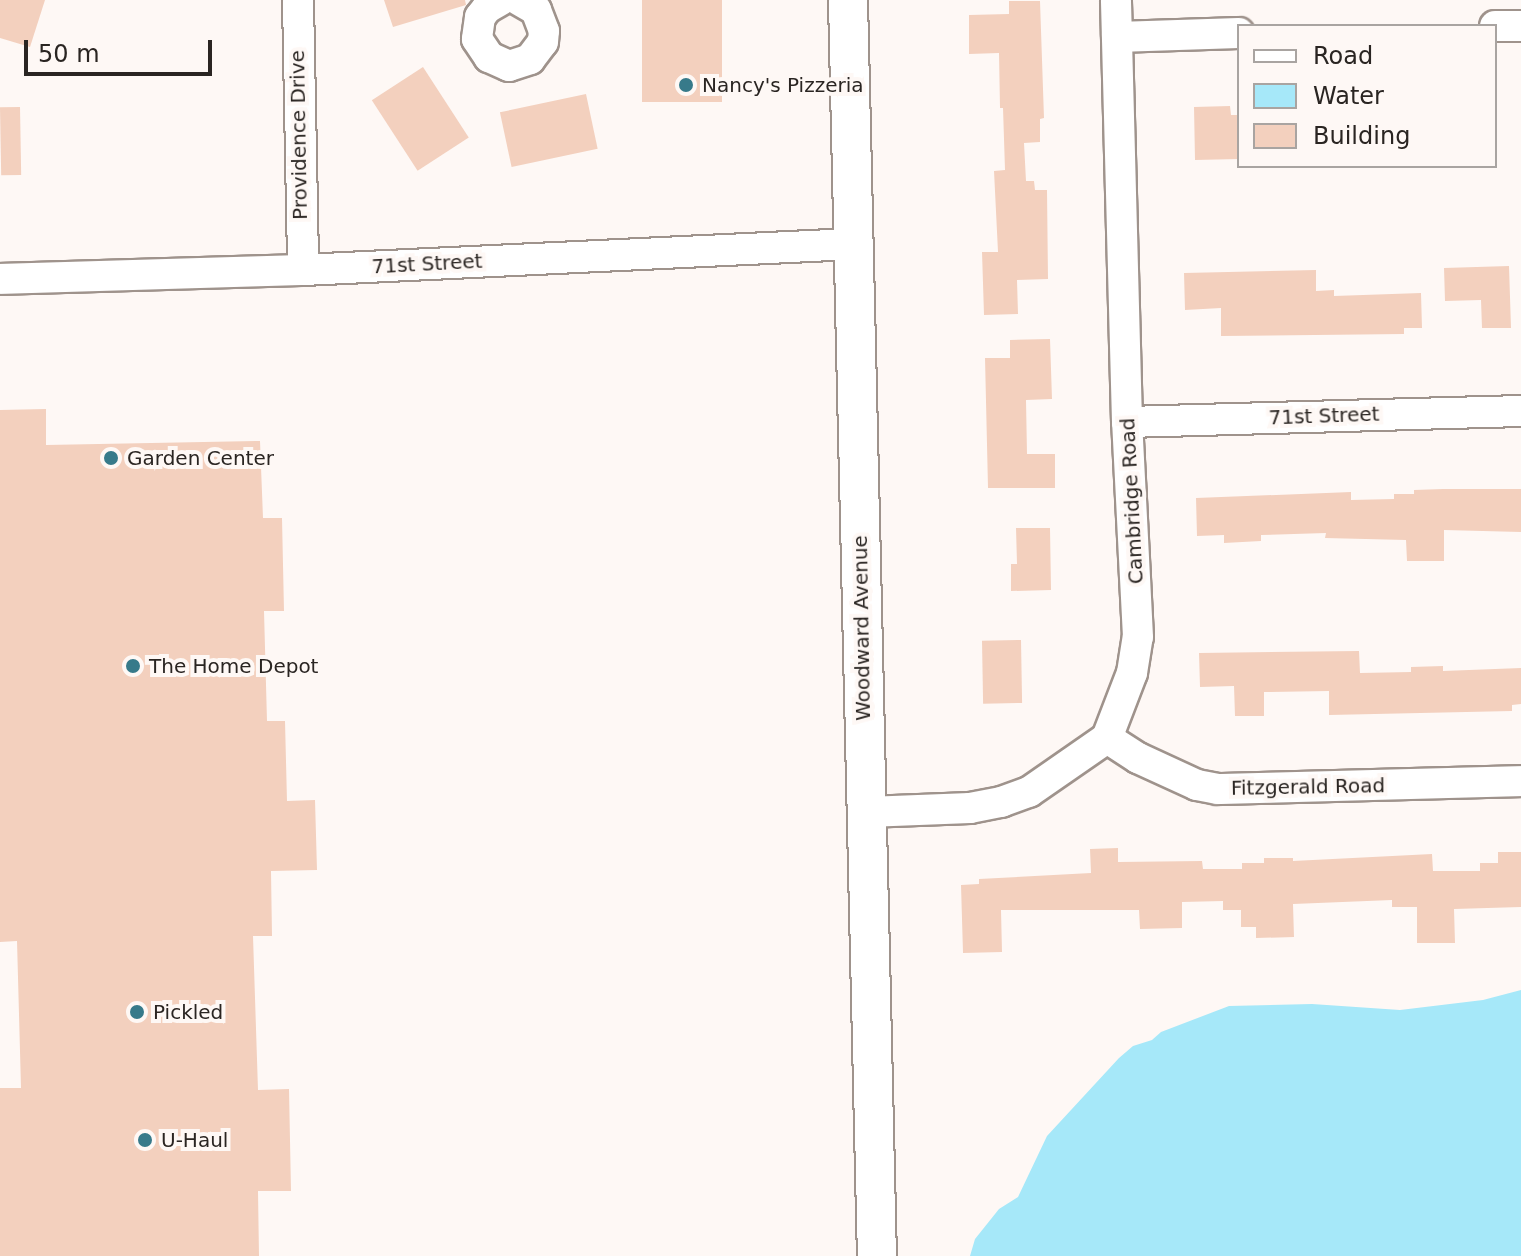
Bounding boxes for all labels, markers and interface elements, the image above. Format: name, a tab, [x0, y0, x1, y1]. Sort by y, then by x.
scale bar	[28, 24, 216, 74]
legend	[1237, 24, 1497, 168]
text: 50 m	[38, 40, 100, 68]
text: Road	[1313, 42, 1373, 70]
street label: Providence Drive	[286, 50, 312, 220]
place label: Nancy's Pizzeria	[702, 73, 864, 97]
marker: Nancy's Pizzeria	[677, 76, 695, 94]
text: Water	[1313, 82, 1384, 110]
text: Building	[1313, 122, 1410, 150]
street label: 71st Street	[371, 249, 483, 279]
street label: 71st Street	[1268, 402, 1380, 430]
street label: Cambridge Road	[1116, 417, 1148, 585]
place label: Garden Center	[127, 446, 274, 470]
marker: Garden Center	[102, 449, 120, 467]
street label: Woodward Avenue	[848, 535, 876, 721]
place label: The Home Depot	[149, 654, 318, 678]
marker: The Home Depot	[124, 657, 142, 675]
street label: Fitzgerald Road	[1231, 774, 1385, 800]
place label: Pickled	[153, 1000, 223, 1024]
marker: Pickled	[128, 1003, 146, 1021]
place label: U-Haul	[161, 1128, 228, 1152]
marker: U-Haul	[136, 1131, 154, 1149]

